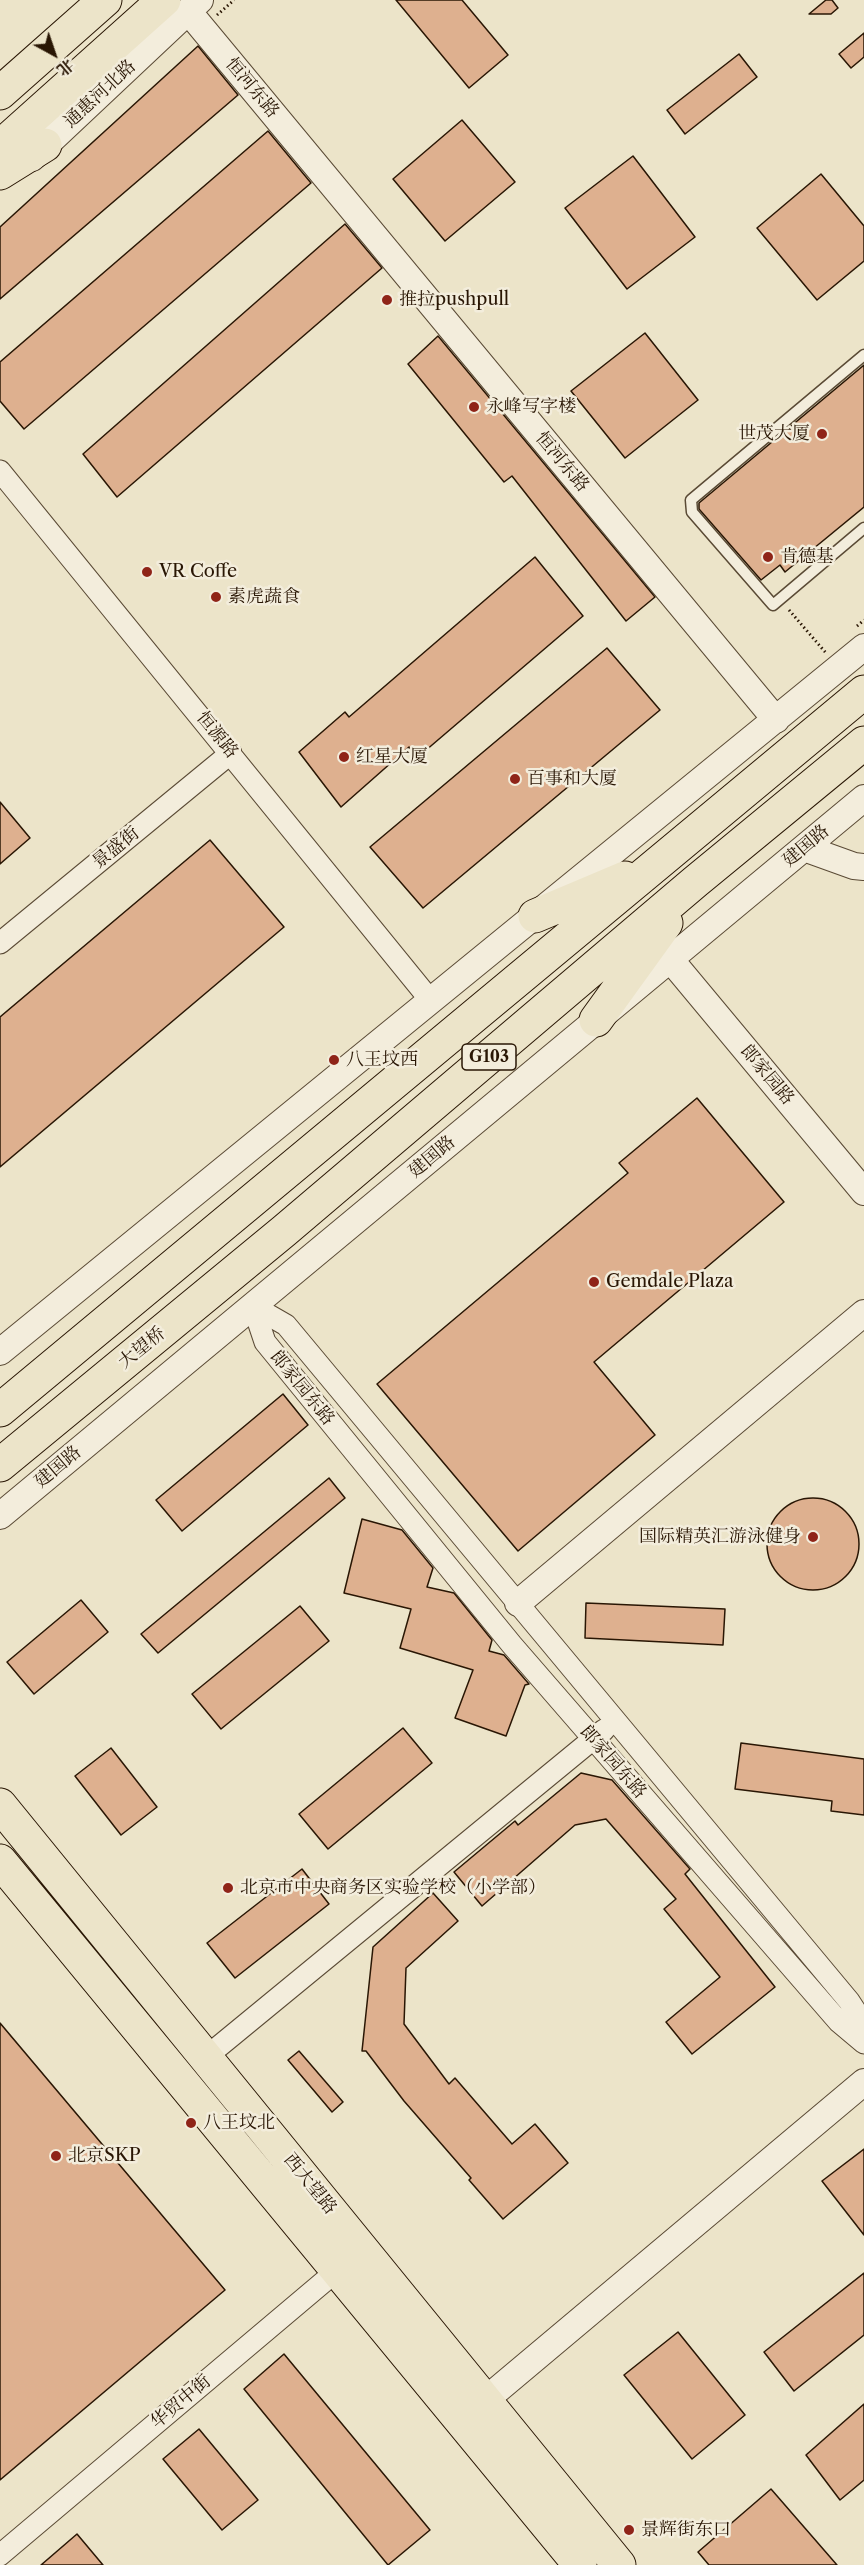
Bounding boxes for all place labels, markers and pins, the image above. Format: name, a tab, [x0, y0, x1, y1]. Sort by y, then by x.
place label: 推拉pushpull	[399, 289, 509, 311]
marker: 推拉pushpull	[380, 293, 394, 307]
place label: 永峰写字楼	[486, 396, 576, 418]
marker: 永峰写字楼	[467, 400, 481, 414]
place label: 世茂大厦	[738, 423, 810, 445]
marker: 世茂大厦	[815, 427, 829, 441]
place label: 肯德基	[780, 546, 834, 568]
marker: 肯德基	[761, 550, 775, 564]
place label: VR Coffe	[159, 561, 237, 583]
marker: VR Coffe	[140, 565, 154, 579]
place label: 素虎蔬食	[228, 586, 300, 608]
marker: 素虎蔬食	[209, 590, 223, 604]
place label: 红星大厦	[356, 746, 428, 768]
marker: 红星大厦	[337, 750, 351, 764]
place label: 百事和大厦	[527, 768, 617, 790]
marker: 百事和大厦	[508, 772, 522, 786]
place label: 八王坟西	[346, 1049, 418, 1071]
marker: 八王坟西	[327, 1053, 341, 1067]
place label: Gemdale Plaza	[606, 1271, 734, 1293]
marker: Gemdale Plaza	[587, 1275, 601, 1289]
place label: 国际精英汇游泳健身	[639, 1526, 801, 1548]
marker: 国际精英汇游泳健身	[806, 1530, 820, 1544]
place label: 北京市中央商务区实验学校（小学部）	[240, 1877, 546, 1899]
marker: 北京市中央商务区实验学校（小学部）	[221, 1881, 235, 1895]
place label: 八王坟北	[203, 2112, 275, 2134]
marker: 八王坟北	[184, 2116, 198, 2130]
place label: 北京SKP	[68, 2145, 141, 2167]
marker: 北京SKP	[49, 2149, 63, 2163]
place label: 景辉街东口	[641, 2519, 731, 2541]
marker: 景辉街东口	[622, 2523, 636, 2537]

